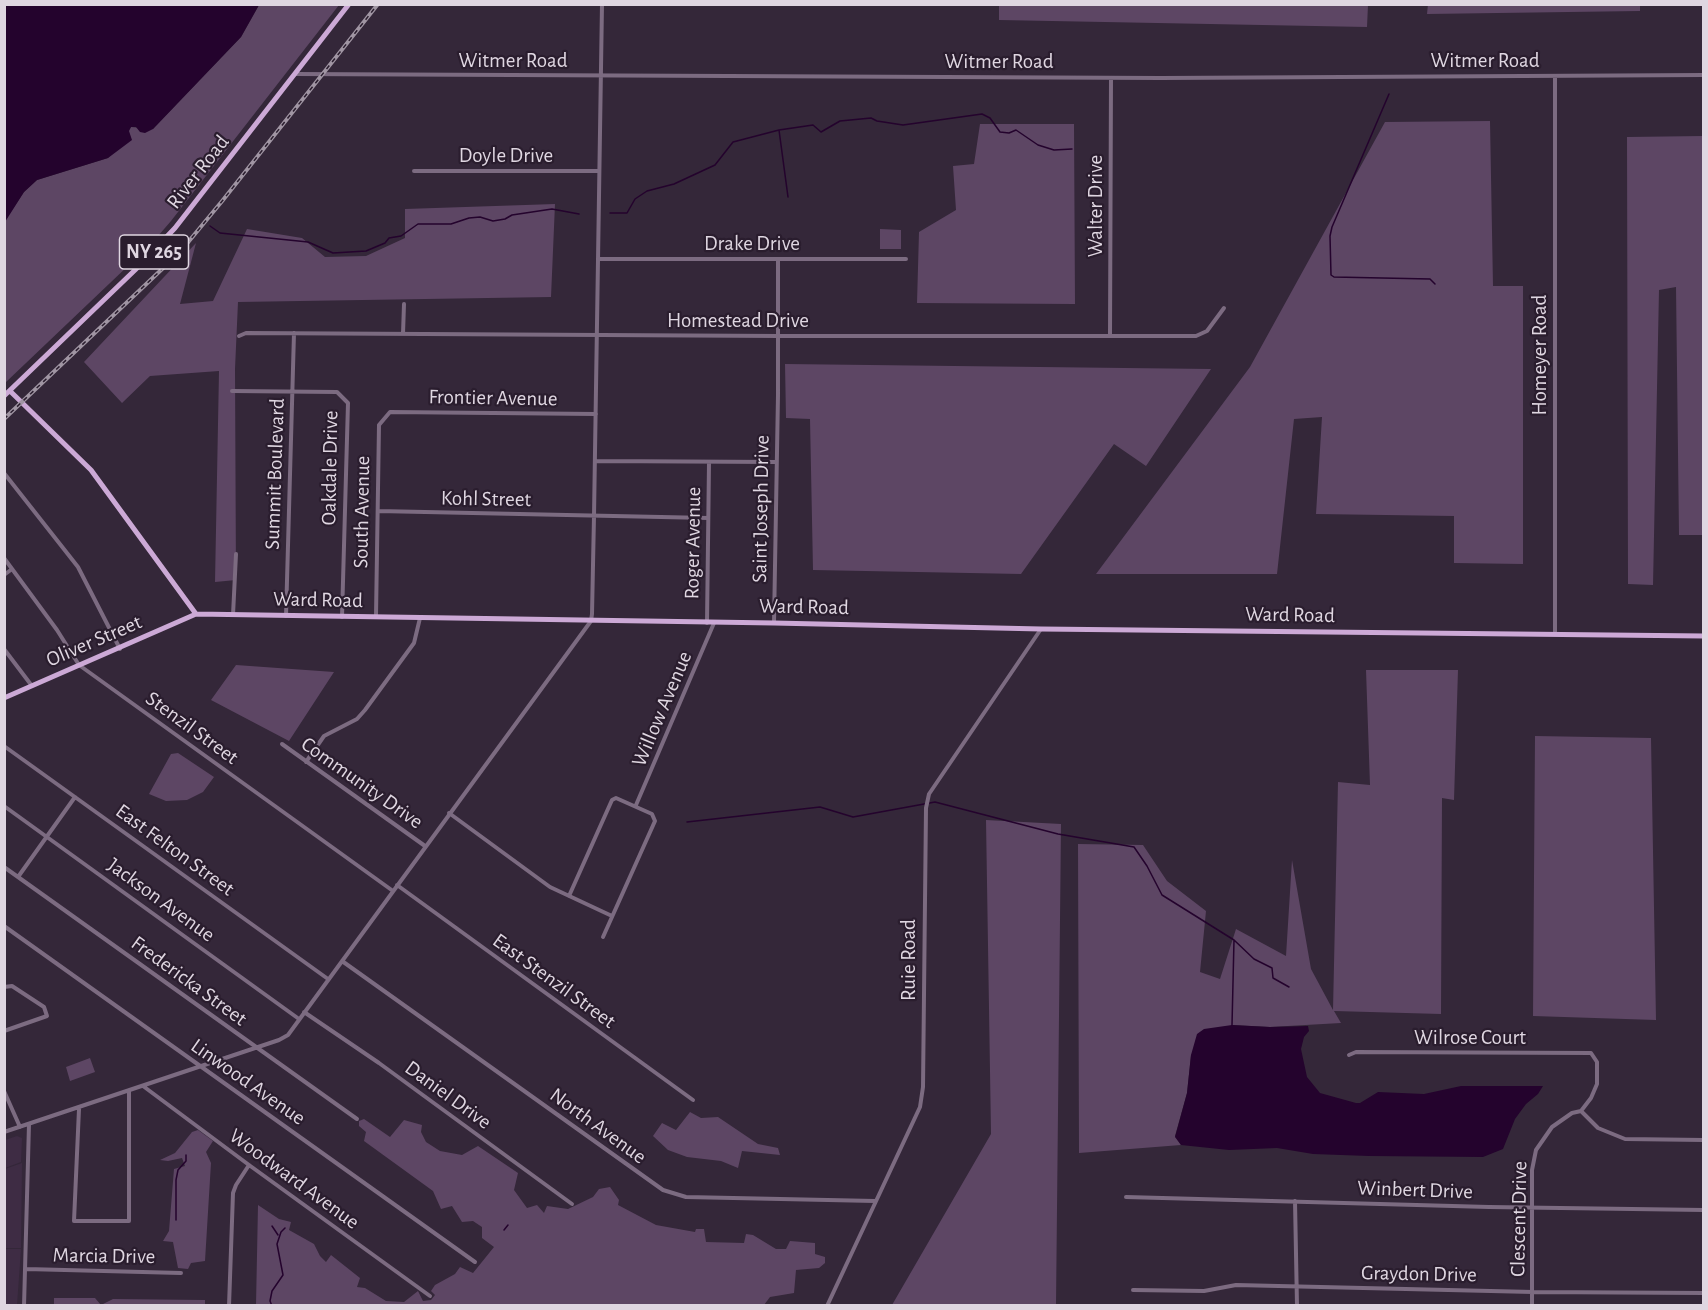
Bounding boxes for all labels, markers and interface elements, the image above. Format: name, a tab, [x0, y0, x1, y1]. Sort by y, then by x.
street label: Witmer Road	[458, 48, 568, 74]
street label: Witmer Road	[1430, 48, 1540, 74]
street label: Witmer Road	[944, 49, 1054, 75]
street label: River Road	[161, 130, 235, 214]
street label: Doyle Drive	[459, 143, 553, 169]
street label: Walter Drive	[1083, 155, 1109, 257]
street label: Drake Drive	[704, 231, 800, 257]
road number: NY 265	[120, 235, 188, 269]
street label: Homeyer Road	[1527, 295, 1553, 415]
street label: Homestead Drive	[667, 308, 809, 334]
street label: Frontier Avenue	[428, 384, 558, 412]
street label: Summit Boulevard	[260, 398, 290, 550]
street label: Oakdale Drive	[316, 410, 344, 526]
street label: Saint Joseph Drive	[747, 435, 775, 583]
street label: South Avenue	[348, 455, 376, 569]
street label: Kohl Street	[441, 486, 531, 512]
street label: Roger Avenue	[679, 486, 707, 600]
street label: Ward Road	[273, 587, 363, 613]
street label: Ward Road	[759, 594, 849, 620]
street label: Ward Road	[1245, 602, 1335, 628]
street label: Oliver Street	[42, 610, 146, 672]
street label: Willow Avenue	[626, 647, 698, 771]
street label: Stenzil Street	[141, 686, 243, 770]
street label: Community Drive	[296, 732, 428, 834]
street label: East Felton Street	[111, 798, 239, 902]
street label: Jackson Avenue	[102, 853, 220, 947]
street label: Ruie Road	[896, 919, 922, 1001]
street label: East Stenzil Street	[488, 928, 620, 1034]
street label: Fredericka Street	[126, 931, 252, 1031]
street label: Wilrose Court	[1414, 1025, 1526, 1051]
street label: Linwood Avenue	[186, 1033, 310, 1131]
street label: Daniel Drive	[400, 1055, 496, 1135]
street label: North Avenue	[545, 1083, 651, 1169]
street label: Woodward Avenue	[224, 1123, 364, 1235]
street label: Clescent Drive	[1505, 1161, 1533, 1277]
street label: Winbert Drive	[1357, 1175, 1473, 1205]
street label: Marcia Drive	[52, 1243, 156, 1269]
street label: Graydon Drive	[1361, 1260, 1477, 1288]

